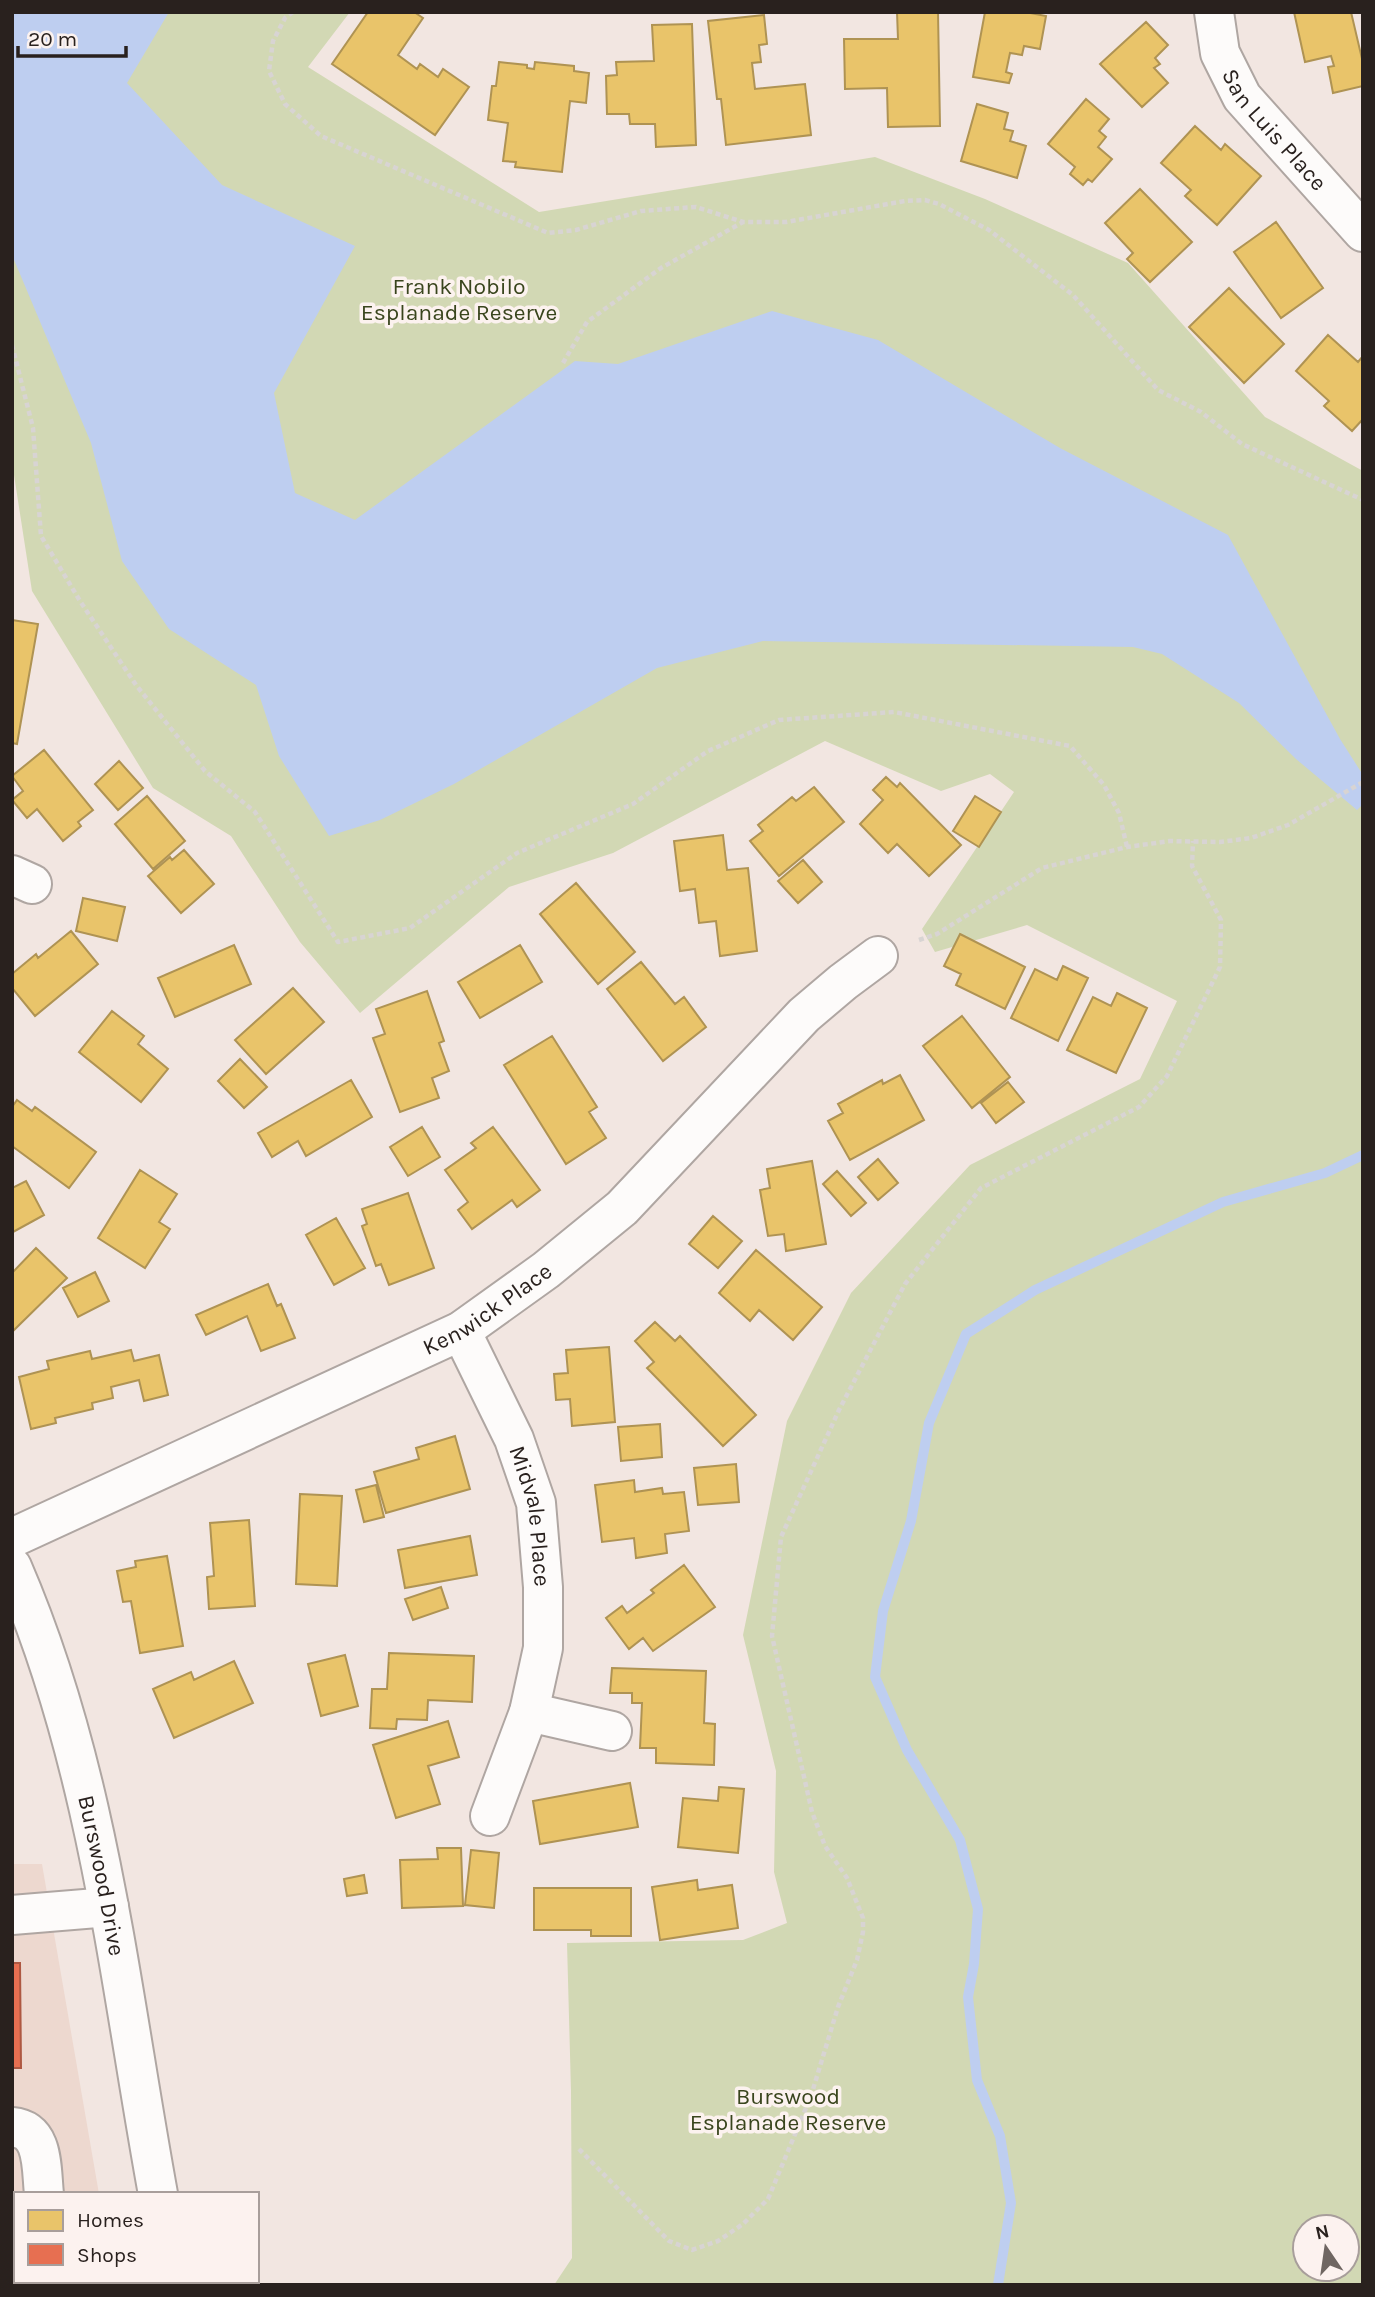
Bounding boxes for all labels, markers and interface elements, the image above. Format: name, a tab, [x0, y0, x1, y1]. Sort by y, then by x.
scale bar	[18, 14, 126, 58]
text: 20 m	[28, 27, 77, 51]
street label: San Luis Place	[1216, 64, 1332, 196]
park label: Frank Nobilo Esplanade Reserve	[361, 273, 557, 326]
street label: Kenwick Place	[418, 1257, 557, 1361]
street label: Midvale Place	[503, 1442, 556, 1588]
street label: Burswood Drive	[72, 1793, 131, 1958]
park label: Burswood Esplanade Reserve	[690, 2083, 886, 2136]
legend	[14, 2192, 259, 2283]
text: Homes	[77, 2208, 144, 2232]
north arrow	[1291, 2213, 1361, 2283]
text: N	[1313, 2220, 1332, 2245]
text: Shops	[77, 2243, 137, 2267]

